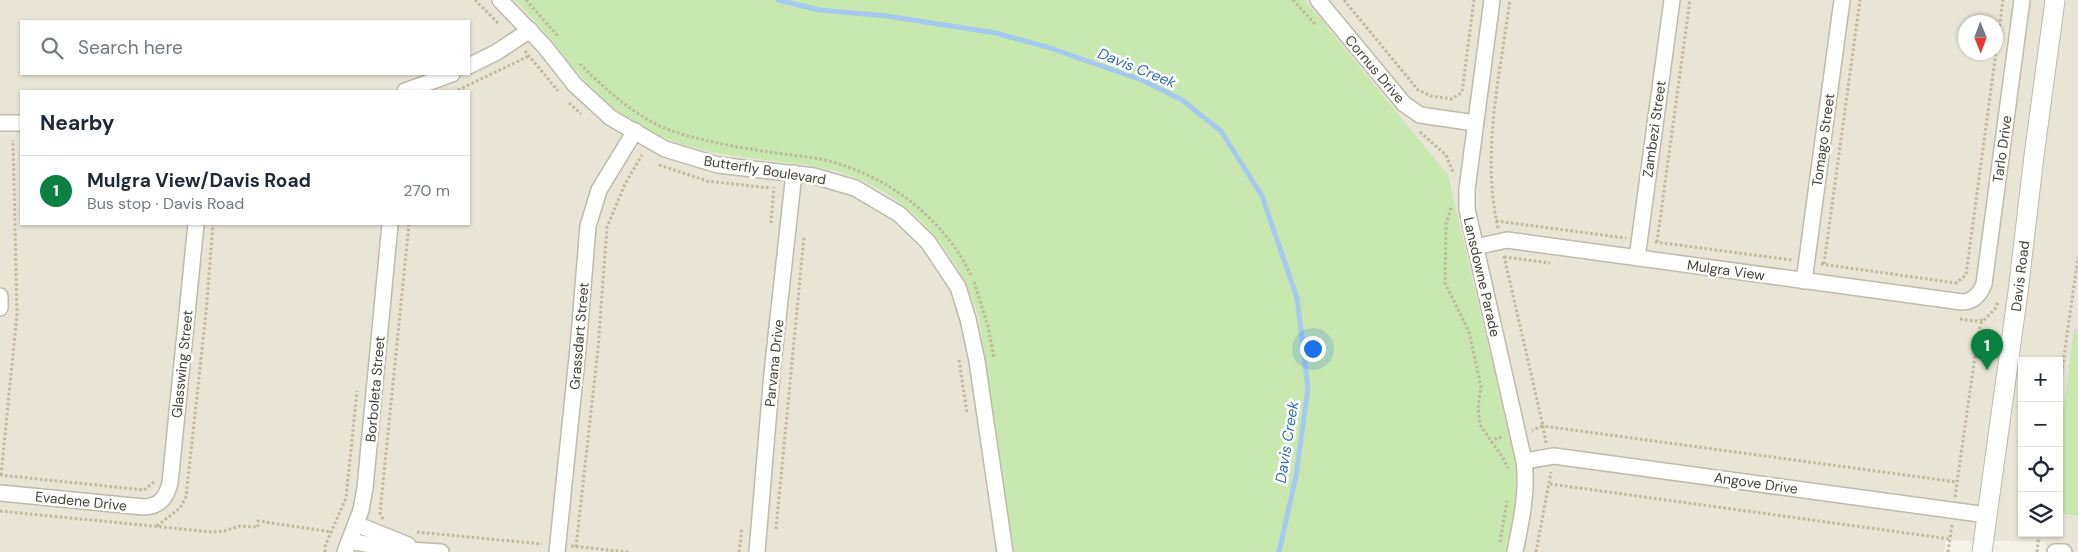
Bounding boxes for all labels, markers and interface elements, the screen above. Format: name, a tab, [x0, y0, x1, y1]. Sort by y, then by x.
north arrow	[1958, 15, 2003, 60]
search box	[20, 20, 470, 75]
street label: Cornus Drive	[1341, 31, 1409, 107]
icon: search	[38, 34, 66, 62]
text: Search here	[78, 35, 183, 60]
water label: Davis Creek	[1095, 43, 1179, 93]
street label: Zambezi Street	[1638, 79, 1670, 179]
street label: Tomago Street	[1808, 92, 1838, 188]
text: Nearby	[40, 109, 114, 137]
street label: Tarlo Drive	[1988, 114, 2016, 184]
street label: Butterfly Boulevard	[703, 151, 827, 189]
text: Mulgra View/Davis Road	[87, 168, 311, 193]
text: 1	[53, 180, 59, 201]
text: 270 m	[403, 180, 450, 201]
text: Bus stop · Davis Road	[87, 193, 244, 214]
street label: Lansdowne Parade	[1459, 215, 1505, 339]
street label: Davis Road	[2007, 240, 2033, 312]
street label: Mulgra View	[1686, 256, 1766, 284]
street label: Grassdart Street	[565, 281, 593, 391]
street label: Glasswing Street	[167, 309, 197, 419]
street label: Parvana Drive	[760, 318, 788, 408]
pin: 1	[1971, 329, 2003, 370]
street label: Borboleta Street	[361, 335, 389, 443]
your location	[1300, 336, 1326, 362]
map controls	[2018, 357, 2063, 537]
button: +	[2018, 357, 2063, 402]
water label: Davis Creek	[1271, 399, 1303, 484]
button: −	[2018, 402, 2063, 447]
button: locate	[2018, 447, 2063, 492]
street label: Angove Drive	[1713, 468, 1799, 498]
street label: Evadene Drive	[34, 487, 128, 515]
button: layers	[2018, 492, 2063, 537]

